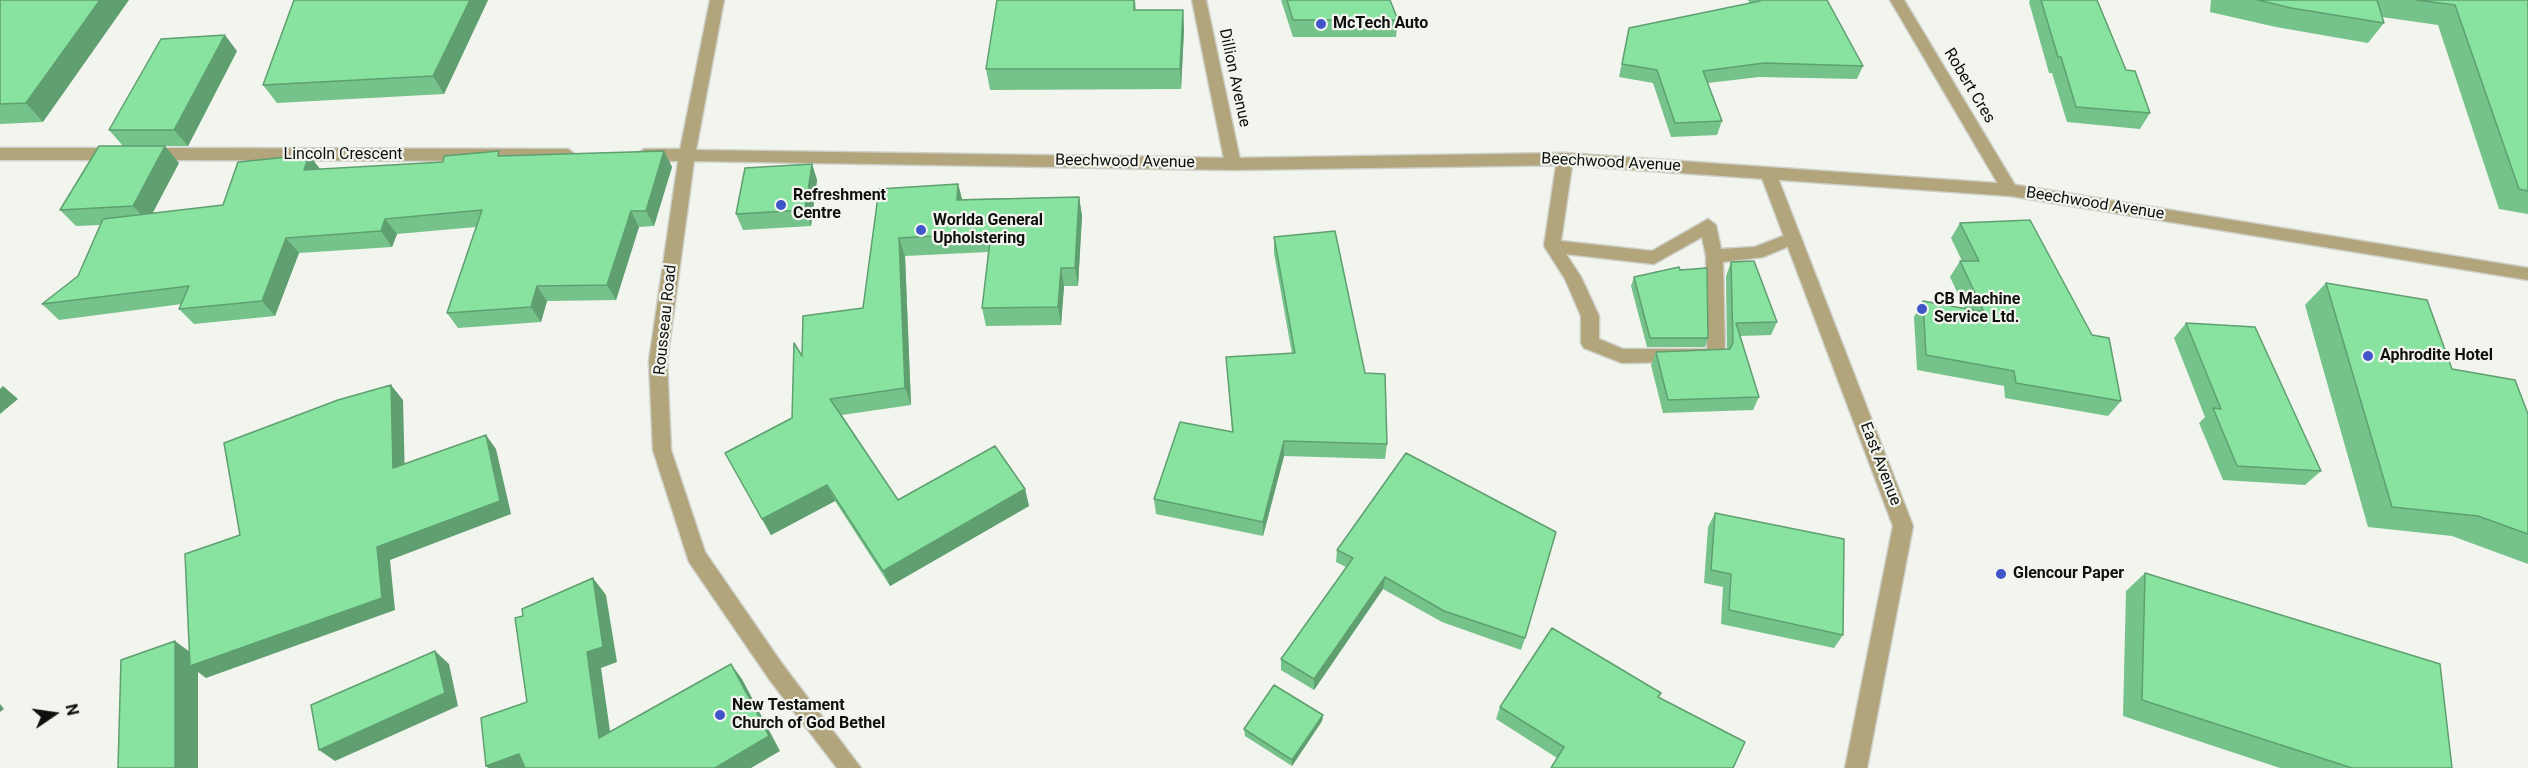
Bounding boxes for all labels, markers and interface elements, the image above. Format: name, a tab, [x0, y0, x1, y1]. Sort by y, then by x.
place label: McTech Auto	[1333, 14, 1428, 34]
marker: McTech Auto	[1314, 17, 1328, 31]
street label: Dillion Avenue	[1214, 27, 1254, 129]
street label: Robert Cres	[1939, 45, 1999, 127]
street label: Lincoln Crescent	[284, 145, 402, 165]
street label: Beechwood Avenue	[1541, 150, 1681, 176]
street label: Beechwood Avenue	[1055, 151, 1195, 173]
street label: Beechwood Avenue	[2025, 184, 2165, 224]
place label: Refreshment Centre	[793, 186, 886, 224]
marker: Refreshment Centre	[774, 198, 788, 212]
place label: Worlda General Upholstering	[933, 211, 1043, 249]
marker: Worlda General Upholstering	[914, 223, 928, 237]
street label: Rousseau Road	[651, 264, 681, 376]
place label: CB Machine Service Ltd.	[1934, 290, 2020, 328]
marker: CB Machine Service Ltd.	[1915, 302, 1929, 316]
place label: Aphrodite Hotel	[2380, 346, 2493, 366]
marker: Aphrodite Hotel	[2361, 349, 2375, 363]
street label: East Avenue	[1855, 420, 1905, 508]
place label: Glencour Paper	[2013, 564, 2124, 584]
marker: Glencour Paper	[1994, 567, 2008, 581]
north arrow	[24, 684, 84, 744]
place label: New Testament Church of God Bethel	[732, 696, 885, 734]
text: N	[61, 702, 83, 717]
marker: New Testament Church of God Bethel	[713, 708, 727, 722]

